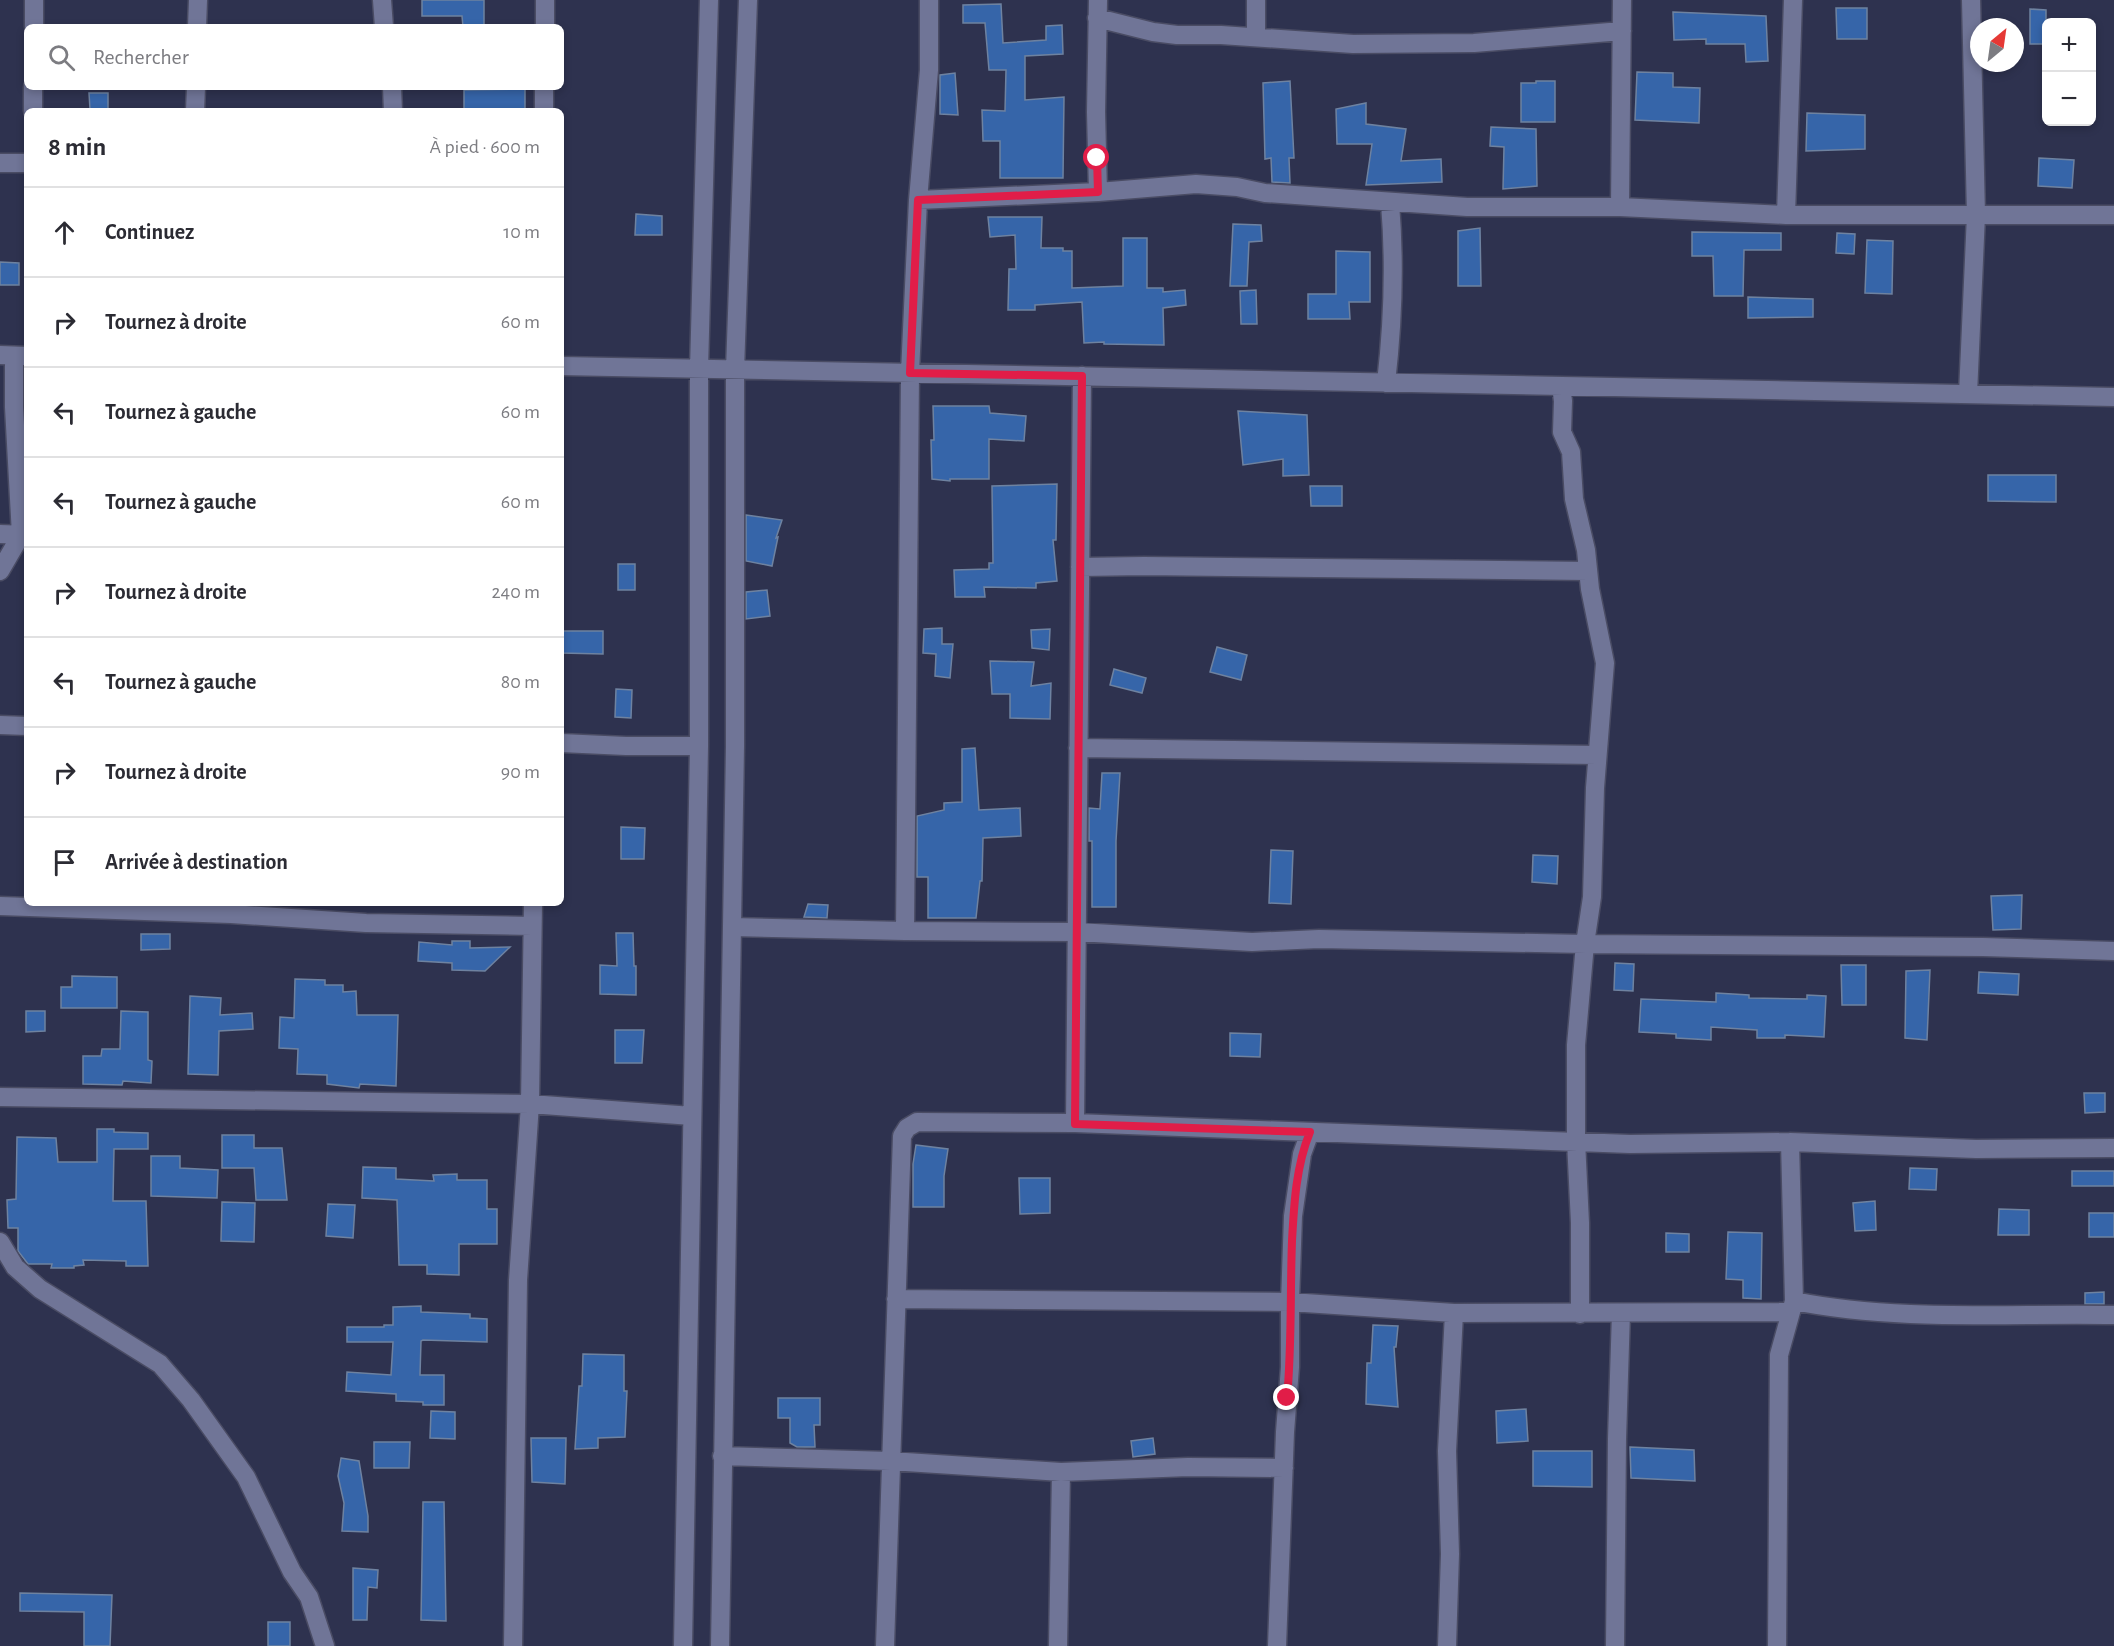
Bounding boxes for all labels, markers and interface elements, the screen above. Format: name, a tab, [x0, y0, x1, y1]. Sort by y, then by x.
north arrow	[1970, 18, 2024, 72]
map controls	[2042, 18, 2096, 126]
button: +	[2042, 18, 2096, 72]
search box	[24, 24, 564, 90]
icon: search	[45, 41, 78, 74]
text: Rechercher	[93, 46, 189, 68]
button: −	[2042, 72, 2096, 126]
text: 8 min	[48, 134, 106, 160]
text: À pied · 600 m	[430, 137, 540, 157]
route start	[1083, 144, 1109, 170]
icon: ahead	[48, 216, 81, 249]
text: Continuez	[105, 221, 194, 243]
text: 10 m	[503, 222, 540, 242]
icon: right	[48, 306, 81, 339]
text: Tournez à droite	[105, 311, 247, 333]
text: 60 m	[501, 312, 540, 332]
icon: left	[48, 396, 81, 429]
text: Tournez à gauche	[105, 401, 256, 423]
text: 60 m	[501, 402, 540, 422]
icon: left	[48, 486, 81, 519]
text: Tournez à gauche	[105, 491, 256, 513]
text: 60 m	[501, 492, 540, 512]
icon: right	[48, 576, 81, 609]
text: Tournez à droite	[105, 581, 247, 603]
text: 240 m	[491, 582, 540, 602]
icon: left	[48, 666, 81, 699]
text: Tournez à gauche	[105, 671, 256, 693]
text: 80 m	[501, 672, 540, 692]
icon: right	[48, 756, 81, 789]
text: Tournez à droite	[105, 761, 247, 783]
text: 90 m	[501, 762, 540, 782]
icon: arrive	[48, 846, 81, 879]
text: Arrivée à destination	[105, 851, 288, 873]
route end	[1273, 1384, 1299, 1410]

